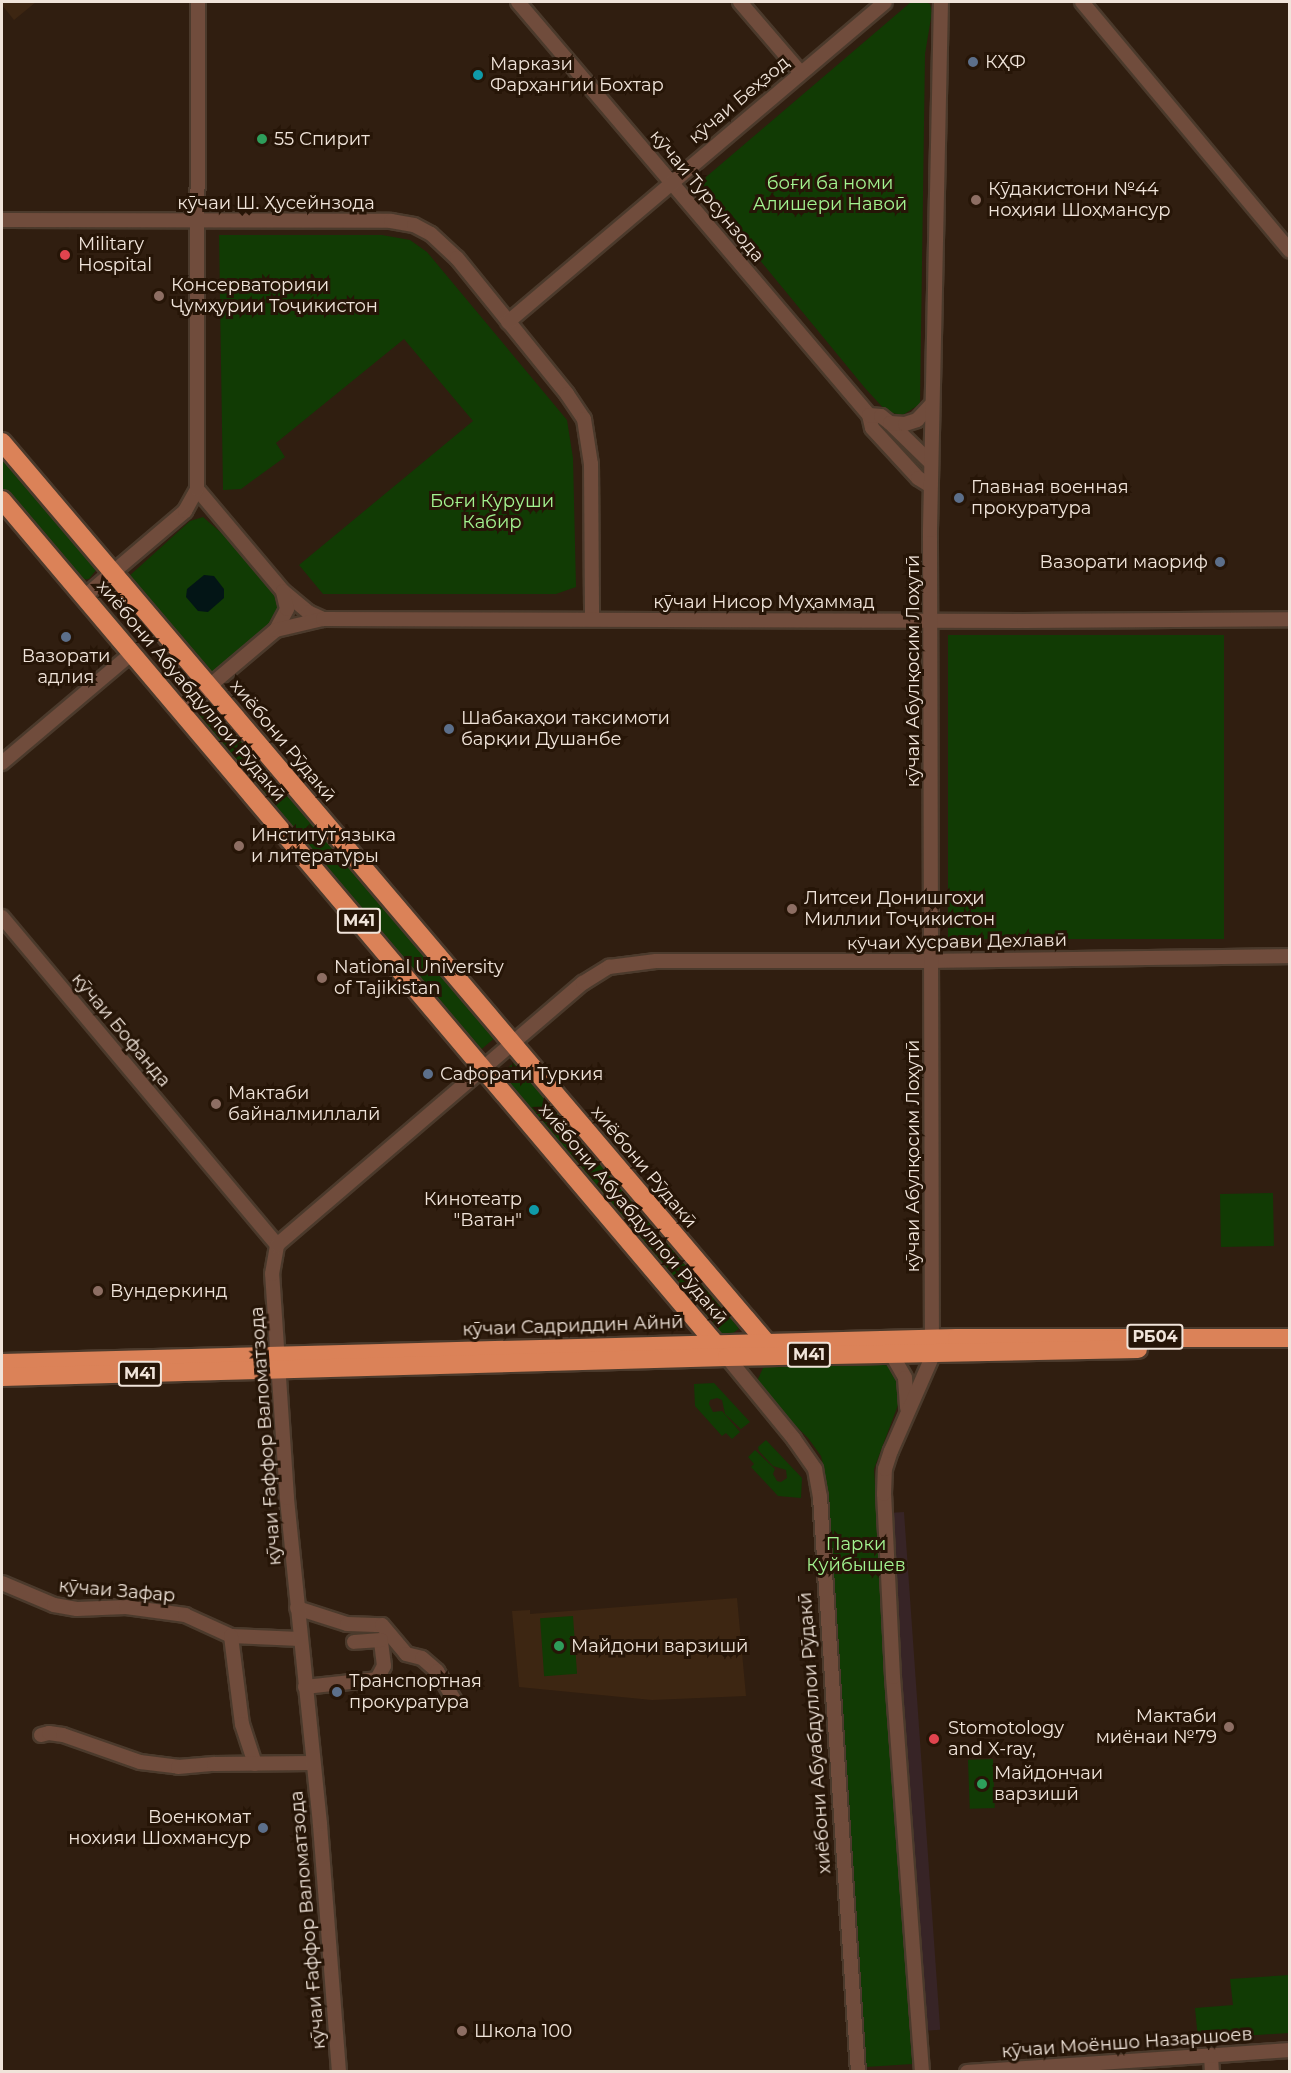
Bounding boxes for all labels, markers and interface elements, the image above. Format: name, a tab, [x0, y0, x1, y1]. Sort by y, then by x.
place label: КҲФ	[985, 51, 1026, 73]
street label: кӯчаи Беҳзод	[684, 52, 794, 148]
place label: Маркази Фарҳангии Бохтар	[490, 54, 664, 97]
marker: КҲФ	[966, 55, 980, 69]
marker: Маркази Фарҳангии Бохтар	[471, 68, 485, 82]
street label: кӯчаи Турсунзода	[645, 125, 769, 267]
place label: 55 Спирит	[274, 128, 370, 150]
marker: 55 Спирит	[255, 132, 269, 146]
park label: боғи ба номи Алишери Навоӣ	[753, 173, 907, 216]
place label: Кӯдакистони №44 ноҳияи Шоҳмансур	[988, 179, 1171, 222]
street label: кӯчаи Ш. Ҳусейнзода	[177, 192, 375, 214]
marker: Кӯдакистони №44 ноҳияи Шоҳмансур	[969, 193, 983, 207]
place label: Military Hospital	[78, 234, 152, 276]
marker: Military Hospital	[56, 246, 74, 264]
place label: Консерваторияи Ҷумҳурии Тоҷикистон	[171, 275, 378, 318]
marker: Консерваторияи Ҷумҳурии Тоҷикистон	[152, 289, 166, 303]
place label: Главная военная прокуратура	[971, 477, 1129, 520]
park label: Боғи Куруши Кабир	[430, 491, 554, 534]
marker: Главная военная прокуратура	[952, 491, 966, 505]
place label: Вазорати маориф	[1040, 551, 1208, 573]
street label: кӯчаи Абулқосим Лоҳутӣ	[902, 555, 924, 787]
marker: Вазорати маориф	[1213, 555, 1227, 569]
street label: хиёбони Абуабдуллои Рӯдакӣ	[92, 576, 290, 806]
street label: кӯчаи Нисор Муҳаммад	[653, 591, 875, 613]
marker: Вазорати адлия	[59, 630, 73, 644]
place label: Вазорати адлия	[22, 646, 110, 688]
street label: хиёбони Рӯдакӣ	[226, 676, 340, 806]
place label: Шабакаҳои таксимоти барқии Душанбе	[461, 708, 670, 750]
marker: Шабакаҳои таксимоти барқии Душанбе	[442, 722, 456, 736]
place label: Институт языка и литературы	[251, 825, 396, 868]
marker: Институт языка и литературы	[232, 839, 246, 853]
place label: Литсеи Донишгоҳи Миллии Тоҷикистон	[804, 888, 995, 930]
marker: Литсеи Донишгоҳи Миллии Тоҷикистон	[785, 902, 799, 916]
road number: M41	[336, 908, 382, 934]
street label: кӯчаи Хусрави Дехлавӣ	[847, 929, 1067, 955]
place label: National University of Tajikistan	[334, 957, 504, 1000]
street label: кӯчаи Бофанда	[67, 969, 175, 1091]
marker: National University of Tajikistan	[315, 971, 329, 985]
street label: кӯчаи Абулқосим Лоҳутӣ	[902, 1040, 924, 1272]
place label: Сафорати Туркия	[440, 1063, 603, 1085]
marker: Сафорати Туркия	[421, 1067, 435, 1081]
place label: Мактаби байналмиллалӣ	[228, 1083, 380, 1126]
marker: Мактаби байналмиллалӣ	[209, 1097, 223, 1111]
street label: хиёбони Абуабдуллои Рӯдакӣ	[534, 1099, 732, 1329]
street label: хиёбони Рӯдакӣ	[587, 1102, 701, 1232]
place label: Кинотеатр "Ватан"	[424, 1189, 522, 1232]
marker: Кинотеатр "Ватан"	[527, 1203, 541, 1217]
place label: Вундеркинд	[110, 1280, 228, 1302]
marker: Вундеркинд	[91, 1284, 105, 1298]
street label: кӯчаи Ғаффор Валоматзода	[246, 1306, 286, 1566]
street label: кӯчаи Садриддин Айнӣ	[462, 1311, 684, 1341]
road number: РБ04	[1125, 1324, 1185, 1350]
road number: M41	[786, 1342, 832, 1368]
road number: M41	[118, 1361, 162, 1387]
park label: Парки Куйбышев	[806, 1534, 906, 1576]
street label: кӯчаи Зафар	[58, 1575, 176, 1607]
street label: хиёбони Абуабдуллои Рӯдакӣ	[794, 1591, 836, 1875]
place label: Майдони варзишӣ	[571, 1635, 748, 1657]
marker: Майдони варзишӣ	[552, 1639, 566, 1653]
place label: Транспортная прокуратура	[349, 1671, 482, 1714]
marker: Транспортная прокуратура	[330, 1685, 344, 1699]
place label: Мактаби миёнаи №79	[1096, 1706, 1217, 1748]
place label: Stomotology and X-ray,	[948, 1718, 1064, 1760]
marker: Мактаби миёнаи №79	[1222, 1720, 1236, 1734]
marker: Stomotology and X-ray,	[925, 1730, 943, 1748]
place label: Майдончаи варзишӣ	[994, 1763, 1103, 1806]
marker: Майдончаи варзишӣ	[975, 1777, 989, 1791]
street label: кӯчаи Ғаффор Валоматзода	[286, 1790, 330, 2050]
place label: Военкомат нохияи Шохмансур	[68, 1807, 251, 1850]
marker: Военкомат нохияи Шохмансур	[256, 1821, 270, 1835]
place label: Школа 100	[474, 2020, 572, 2042]
street label: кӯчаи Моёншо Назаршоев	[1001, 2023, 1253, 2063]
marker: Школа 100	[455, 2024, 469, 2038]

